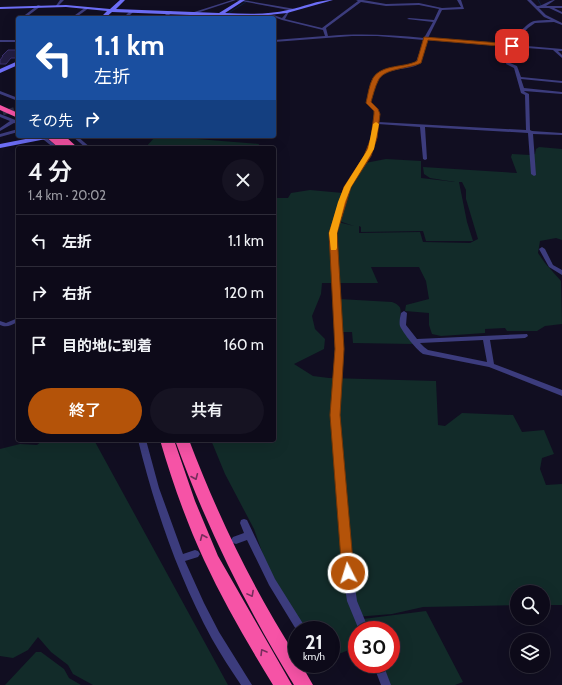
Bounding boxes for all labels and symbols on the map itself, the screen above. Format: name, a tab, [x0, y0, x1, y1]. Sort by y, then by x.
pin	[495, 29, 529, 63]
one-way arrow	[191, 473, 199, 480]
one-way arrow	[199, 533, 207, 540]
position arrow	[327, 552, 369, 594]
one-way arrow	[246, 590, 254, 597]
speed limit sign: 30	[348, 621, 400, 673]
one-way arrow	[260, 649, 267, 656]

